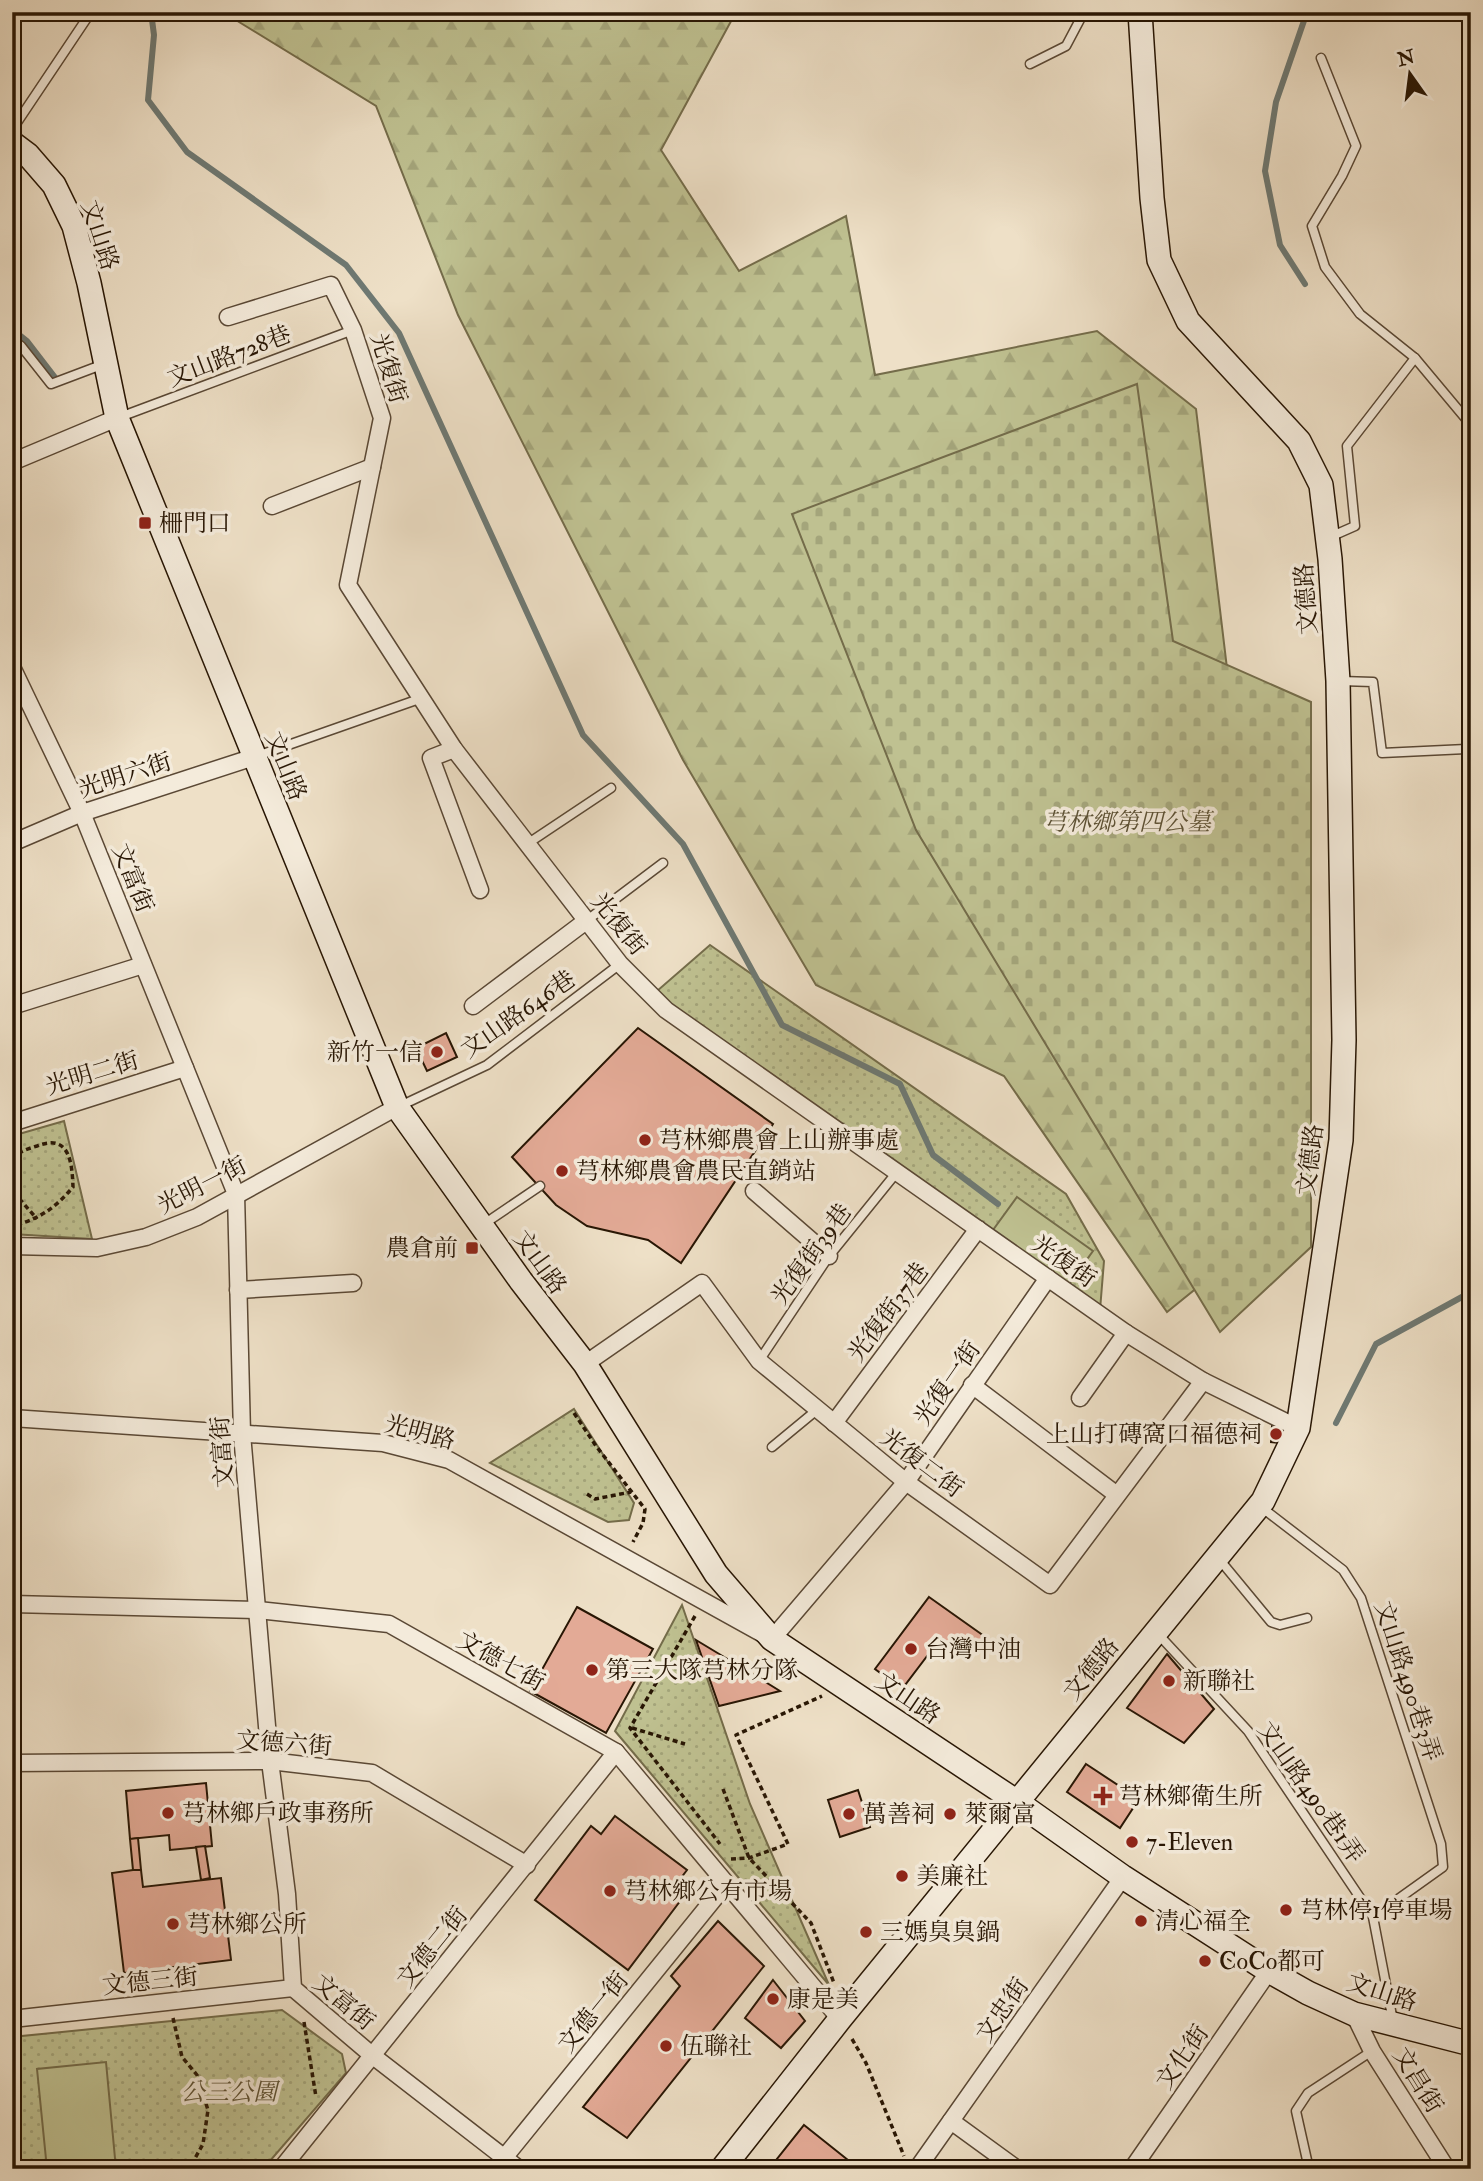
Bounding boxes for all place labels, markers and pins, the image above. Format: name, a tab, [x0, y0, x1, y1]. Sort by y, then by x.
place label: 柵門口	[159, 508, 231, 539]
marker: 柵門口	[137, 515, 153, 531]
place label: 新竹一信	[327, 1037, 423, 1068]
marker: 新竹一信	[429, 1044, 445, 1060]
place label: 芎林鄉農會上山辦事處	[659, 1125, 899, 1156]
marker: 芎林鄉農會上山辦事處	[637, 1132, 653, 1148]
place label: 芎林鄉農會農民直銷站	[576, 1156, 816, 1187]
marker: 芎林鄉農會農民直銷站	[554, 1163, 570, 1179]
place label: 農倉前	[386, 1233, 458, 1264]
marker: 農倉前	[464, 1240, 480, 1256]
place label: 上山打磚窩口福德祠	[1046, 1419, 1262, 1450]
marker: 上山打磚窩口福德祠	[1268, 1426, 1284, 1442]
place label: 台灣中油	[925, 1634, 1021, 1665]
marker: 台灣中油	[903, 1641, 919, 1657]
place label: 第三大隊芎林分隊	[606, 1655, 798, 1686]
marker: 第三大隊芎林分隊	[584, 1662, 600, 1678]
place label: 新聯社	[1183, 1666, 1255, 1697]
marker: 新聯社	[1161, 1673, 1177, 1689]
place label: 芎林鄉衛生所	[1119, 1781, 1263, 1812]
marker: 芎林鄉衛生所	[1093, 1786, 1113, 1806]
place label: 芎林鄉戶政事務所	[182, 1798, 374, 1829]
place label: 萬善祠	[863, 1799, 935, 1830]
place label: 萊爾富	[964, 1799, 1036, 1830]
marker: 芎林鄉戶政事務所	[160, 1805, 176, 1821]
marker: 萬善祠	[841, 1806, 857, 1822]
marker: 萊爾富	[942, 1806, 958, 1822]
place label: 7-Eleven	[1146, 1827, 1233, 1858]
marker: 7-Eleven	[1124, 1834, 1140, 1850]
place label: 美廉社	[916, 1861, 988, 1892]
marker: 美廉社	[894, 1868, 910, 1884]
place label: 芎林鄉公有市場	[624, 1876, 792, 1907]
marker: 芎林鄉公有市場	[602, 1883, 618, 1899]
place label: 芎林停1停車場	[1300, 1895, 1453, 1926]
marker: 芎林停1停車場	[1278, 1902, 1294, 1918]
place label: 清心福全	[1155, 1906, 1251, 1937]
place label: 芎林鄉公所	[187, 1909, 307, 1940]
marker: 清心福全	[1133, 1913, 1149, 1929]
marker: 芎林鄉公所	[165, 1916, 181, 1932]
place label: 三媽臭臭鍋	[880, 1917, 1000, 1948]
marker: 三媽臭臭鍋	[858, 1924, 874, 1940]
place label: CoCo都可	[1219, 1946, 1325, 1977]
marker: CoCo都可	[1197, 1953, 1213, 1969]
place label: 康是美	[787, 1984, 859, 2015]
marker: 康是美	[765, 1991, 781, 2007]
place label: 伍聯社	[680, 2031, 752, 2062]
marker: 伍聯社	[658, 2038, 674, 2054]

